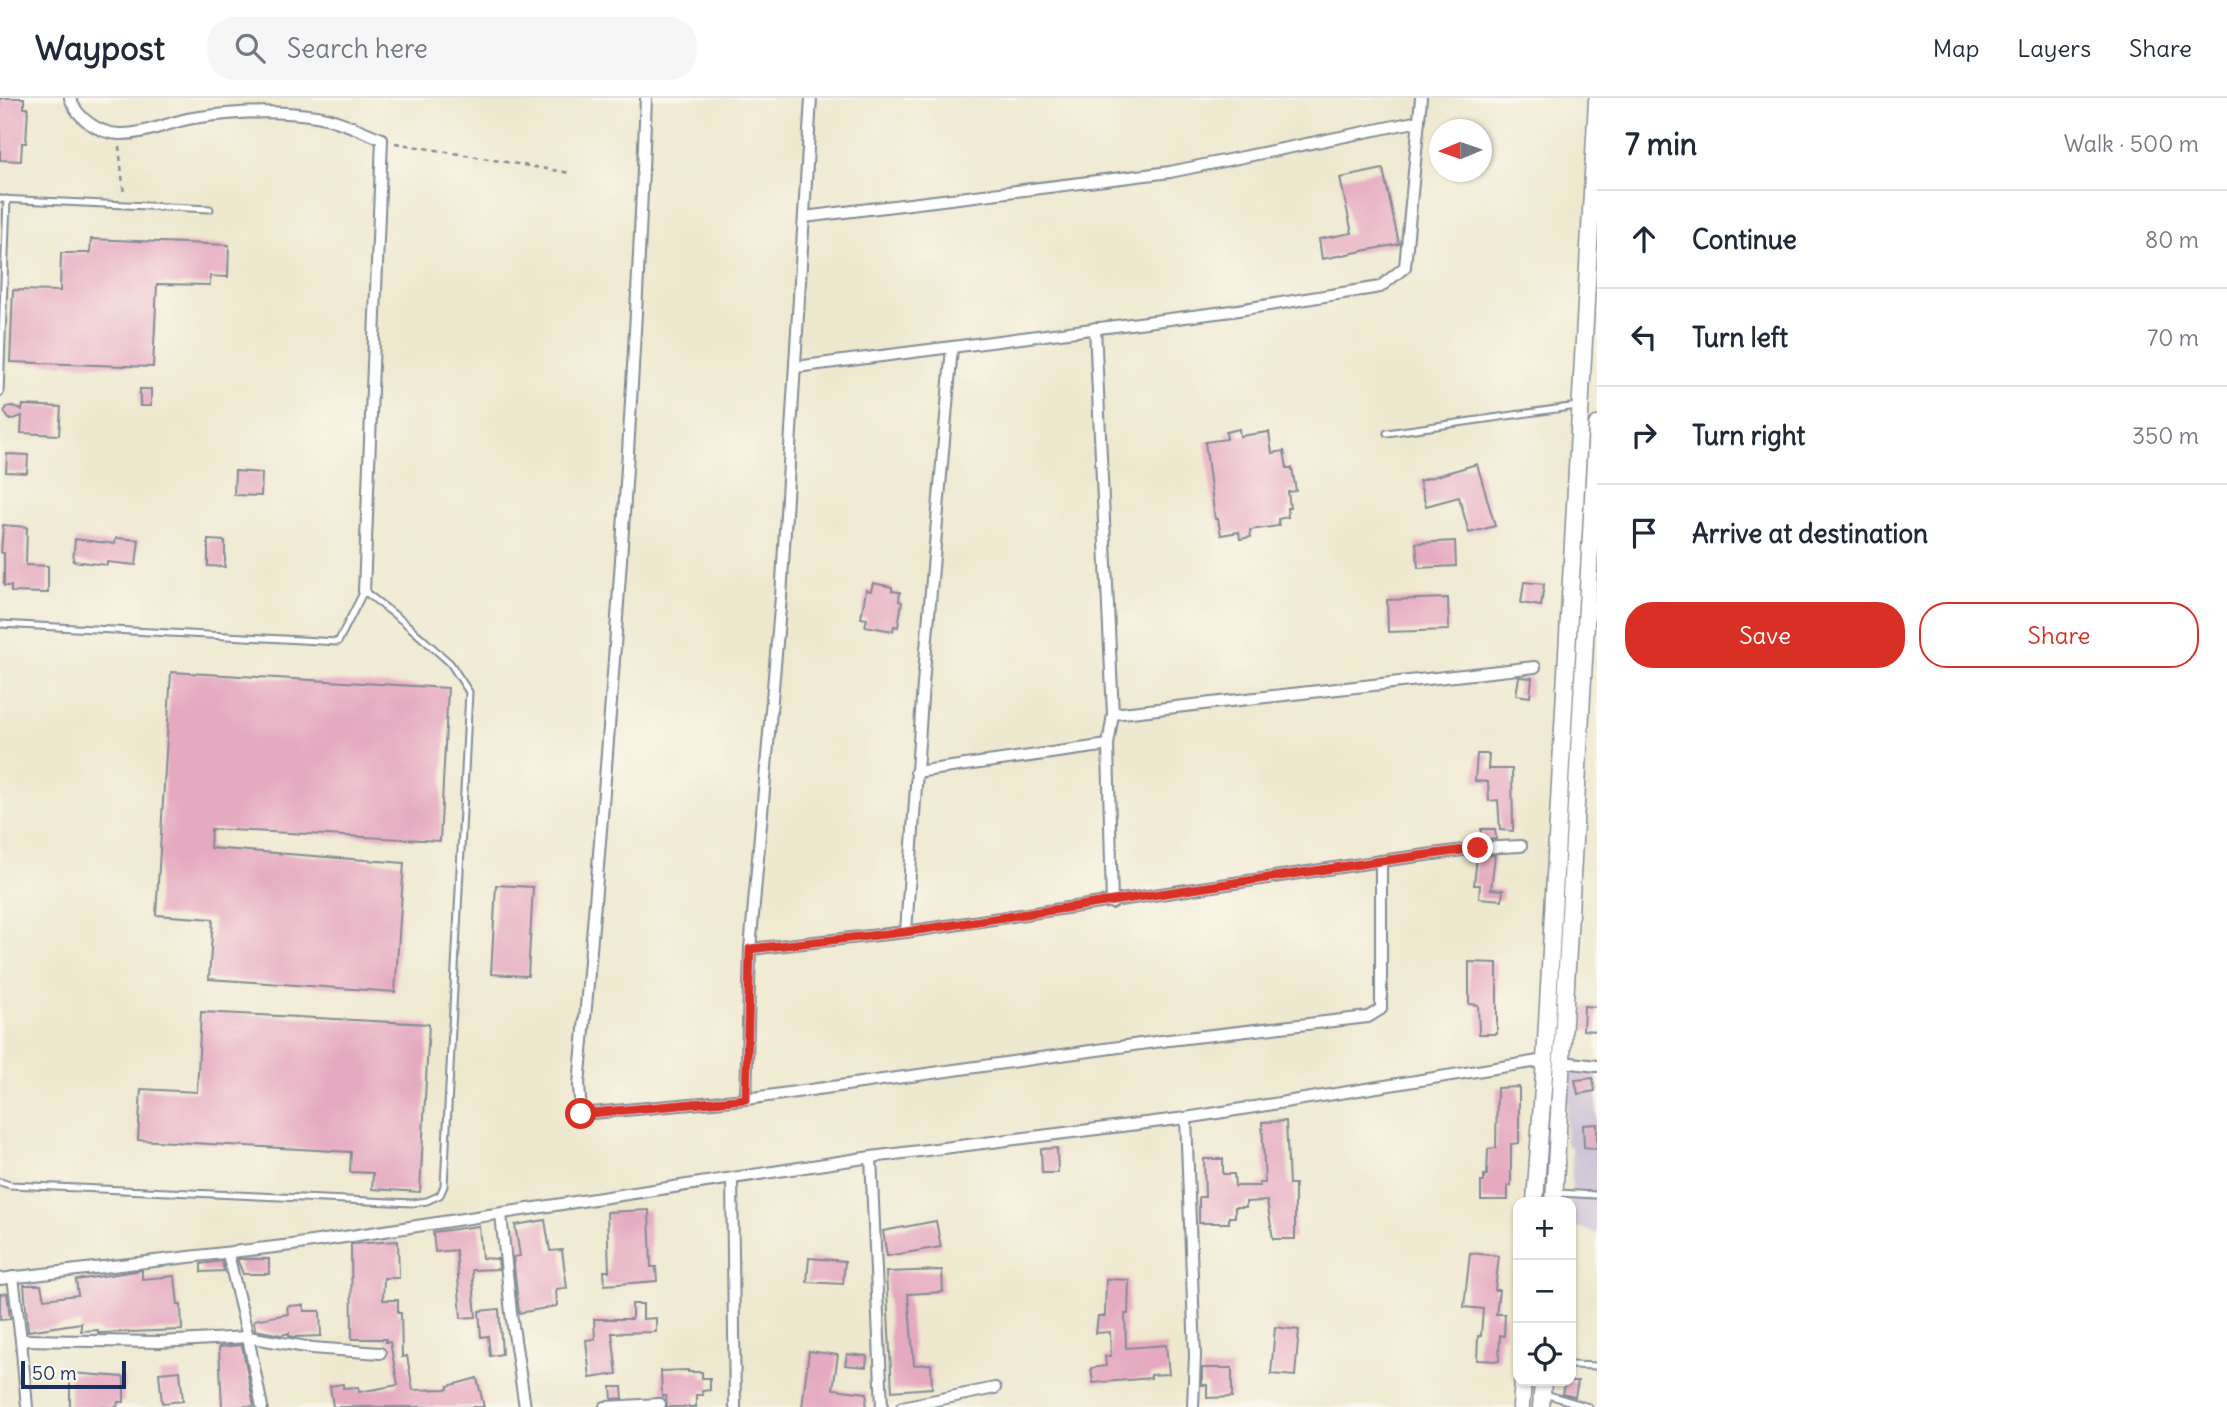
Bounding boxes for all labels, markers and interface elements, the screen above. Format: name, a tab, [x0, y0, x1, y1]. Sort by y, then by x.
search box	[207, 17, 697, 80]
text: Waypost	[35, 27, 165, 69]
icon: search	[231, 29, 269, 67]
text: Search here	[287, 32, 428, 65]
text: Map	[1933, 33, 1979, 63]
text: Layers	[2017, 33, 2091, 63]
text: Share	[2129, 33, 2192, 63]
north arrow	[1429, 119, 1492, 182]
text: 7 min	[1625, 125, 1697, 163]
text: Walk · 500 m	[2064, 129, 2199, 158]
icon: ahead	[1625, 220, 1663, 258]
text: Continue	[1692, 223, 1797, 256]
text: 80 m	[2145, 225, 2199, 254]
icon: left	[1625, 318, 1663, 356]
text: Turn left	[1692, 321, 1788, 354]
text: 70 m	[2147, 323, 2199, 352]
icon: right	[1625, 416, 1663, 454]
text: Turn right	[1692, 419, 1805, 452]
text: 350 m	[2132, 421, 2199, 450]
icon: arrive	[1625, 514, 1663, 552]
text: Arrive at destination	[1692, 517, 1928, 550]
button: Save	[1625, 602, 1905, 668]
button: Share	[1919, 602, 2199, 668]
route end	[1462, 832, 1493, 863]
route start	[565, 1098, 596, 1129]
map controls	[1513, 1197, 1576, 1386]
button: +	[1513, 1197, 1576, 1260]
button: −	[1513, 1260, 1576, 1323]
button: locate	[1513, 1323, 1576, 1386]
scale bar	[21, 1358, 126, 1390]
text: 50 m	[32, 1361, 77, 1385]

